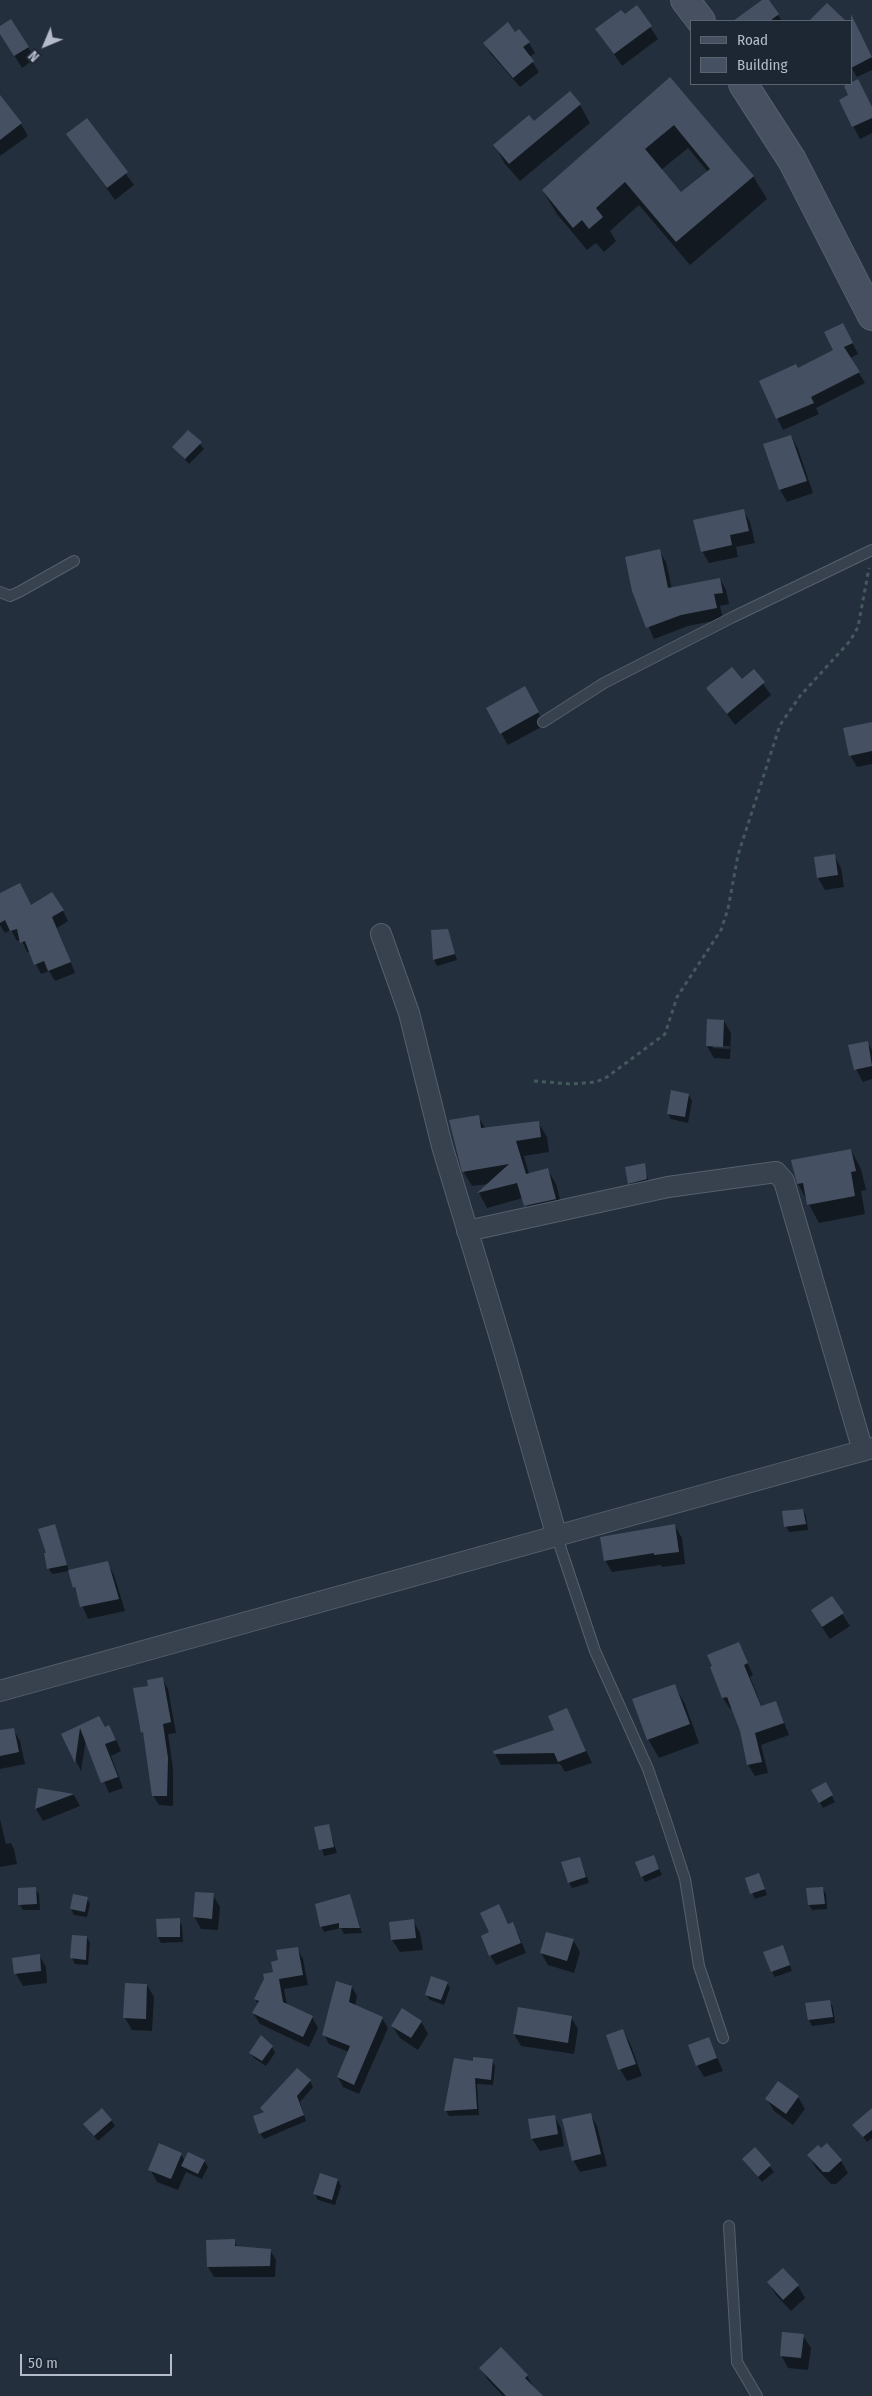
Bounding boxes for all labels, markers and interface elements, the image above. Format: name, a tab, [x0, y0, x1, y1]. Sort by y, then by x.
north arrow	[20, 20, 70, 70]
legend	[690, 20, 852, 85]
text: Road	[737, 31, 768, 49]
text: N	[25, 47, 43, 65]
text: Building	[737, 56, 788, 74]
scale bar	[22, 2344, 175, 2376]
text: 50 m	[28, 2354, 58, 2372]

